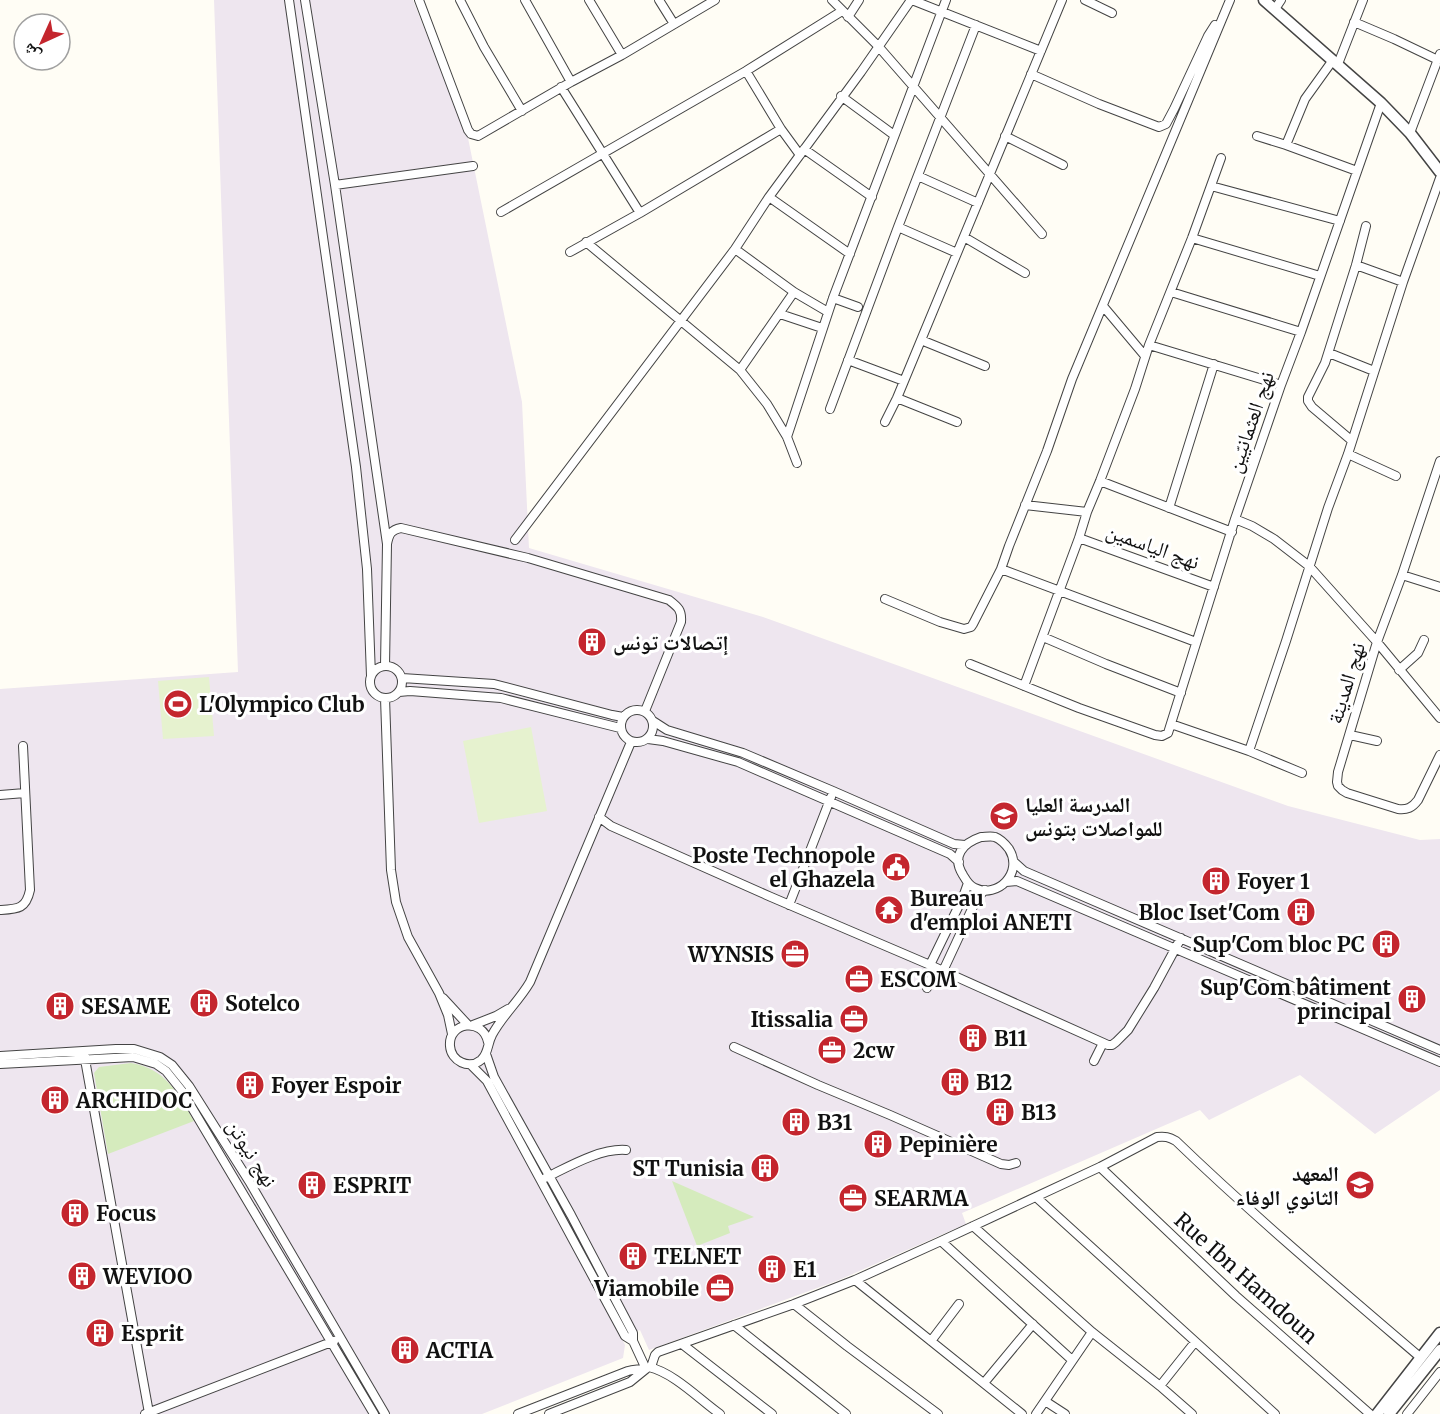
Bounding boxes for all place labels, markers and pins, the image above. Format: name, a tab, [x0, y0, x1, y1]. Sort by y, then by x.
building icon: إتصالات تونس	[576, 626, 608, 658]
place label: إتصالات تونس	[613, 629, 728, 656]
sports icon: L'Olympico Club	[162, 688, 194, 720]
place label: L'Olympico Club	[199, 691, 365, 718]
place label: المدرسة العليا للمواصلات بتونس	[1025, 791, 1163, 842]
school or university icon: المدرسة العليا للمواصلات بتونس	[988, 800, 1020, 832]
place label: Poste Technopole el Ghazela	[692, 842, 875, 893]
public building icon: Poste Technopole el Ghazela	[880, 851, 912, 883]
building icon: Foyer 1	[1200, 865, 1232, 897]
place label: Foyer 1	[1237, 868, 1310, 895]
place label: Bureau d'emploi ANETI	[910, 885, 1072, 936]
temple icon: Bureau d'emploi ANETI	[873, 894, 905, 926]
building icon: Bloc Iset'Com	[1285, 896, 1317, 928]
place label: Bloc Iset'Com	[1139, 899, 1280, 926]
building icon: Sup'Com bloc PC	[1370, 928, 1402, 960]
place label: Sup'Com bloc PC	[1193, 931, 1365, 958]
office icon: WYNSIS	[779, 938, 811, 970]
place label: WYNSIS	[687, 941, 774, 968]
office icon: ESCOM	[843, 963, 875, 995]
place label: ESCOM	[880, 966, 957, 993]
place label: Sup'Com bâtiment principal	[1200, 974, 1392, 1025]
building icon: Sup'Com bâtiment principal	[1396, 983, 1428, 1015]
building icon: Sotelco	[188, 987, 220, 1019]
building icon: SESAME	[44, 990, 76, 1022]
place label: Sotelco	[225, 990, 300, 1017]
place label: SESAME	[81, 993, 171, 1020]
office icon: Itissalia	[838, 1003, 870, 1035]
place label: Itissalia	[750, 1006, 833, 1033]
building icon: B11	[957, 1022, 989, 1054]
place label: B11	[994, 1025, 1027, 1052]
office icon: 2cw	[816, 1034, 848, 1066]
place label: 2cw	[853, 1037, 895, 1064]
building icon: B12	[939, 1066, 971, 1098]
building icon: Foyer Espoir	[234, 1069, 266, 1101]
place label: B12	[976, 1069, 1012, 1096]
place label: Foyer Espoir	[271, 1072, 402, 1099]
building icon: ARCHIDOC	[39, 1084, 71, 1116]
place label: ARCHIDOC	[75, 1087, 192, 1114]
building icon: B13	[984, 1096, 1016, 1128]
place label: B13	[1021, 1099, 1057, 1126]
building icon: B31	[780, 1106, 812, 1138]
place label: B31	[817, 1109, 853, 1136]
building icon: Pepinière	[862, 1128, 894, 1160]
place label: Pepinière	[899, 1131, 998, 1158]
building icon: ST Tunisia	[749, 1152, 781, 1184]
place label: ST Tunisia	[632, 1155, 744, 1182]
place label: المعهد الثانوي الوفاء	[1235, 1160, 1339, 1214]
building icon: ESPRIT	[296, 1169, 328, 1201]
school or university icon: المعهد الثانوي الوفاء	[1344, 1169, 1376, 1201]
place label: ESPRIT	[333, 1172, 411, 1199]
office icon: SEARMA	[837, 1182, 869, 1214]
place label: SEARMA	[874, 1185, 970, 1212]
building icon: Focus	[59, 1197, 91, 1229]
place label: Focus	[96, 1200, 157, 1227]
building icon: TELNET	[617, 1240, 649, 1272]
place label: TELNET	[654, 1243, 741, 1270]
building icon: E1	[756, 1253, 788, 1285]
place label: E1	[793, 1256, 817, 1283]
building icon: WEVIOO	[66, 1260, 98, 1292]
place label: WEVIOO	[102, 1263, 192, 1290]
office icon: Viamobile	[704, 1272, 736, 1304]
place label: Viamobile	[593, 1275, 699, 1302]
building icon: Esprit	[84, 1317, 116, 1349]
place label: Esprit	[121, 1320, 184, 1347]
building icon: ACTIA	[389, 1334, 421, 1366]
place label: ACTIA	[425, 1337, 494, 1364]

